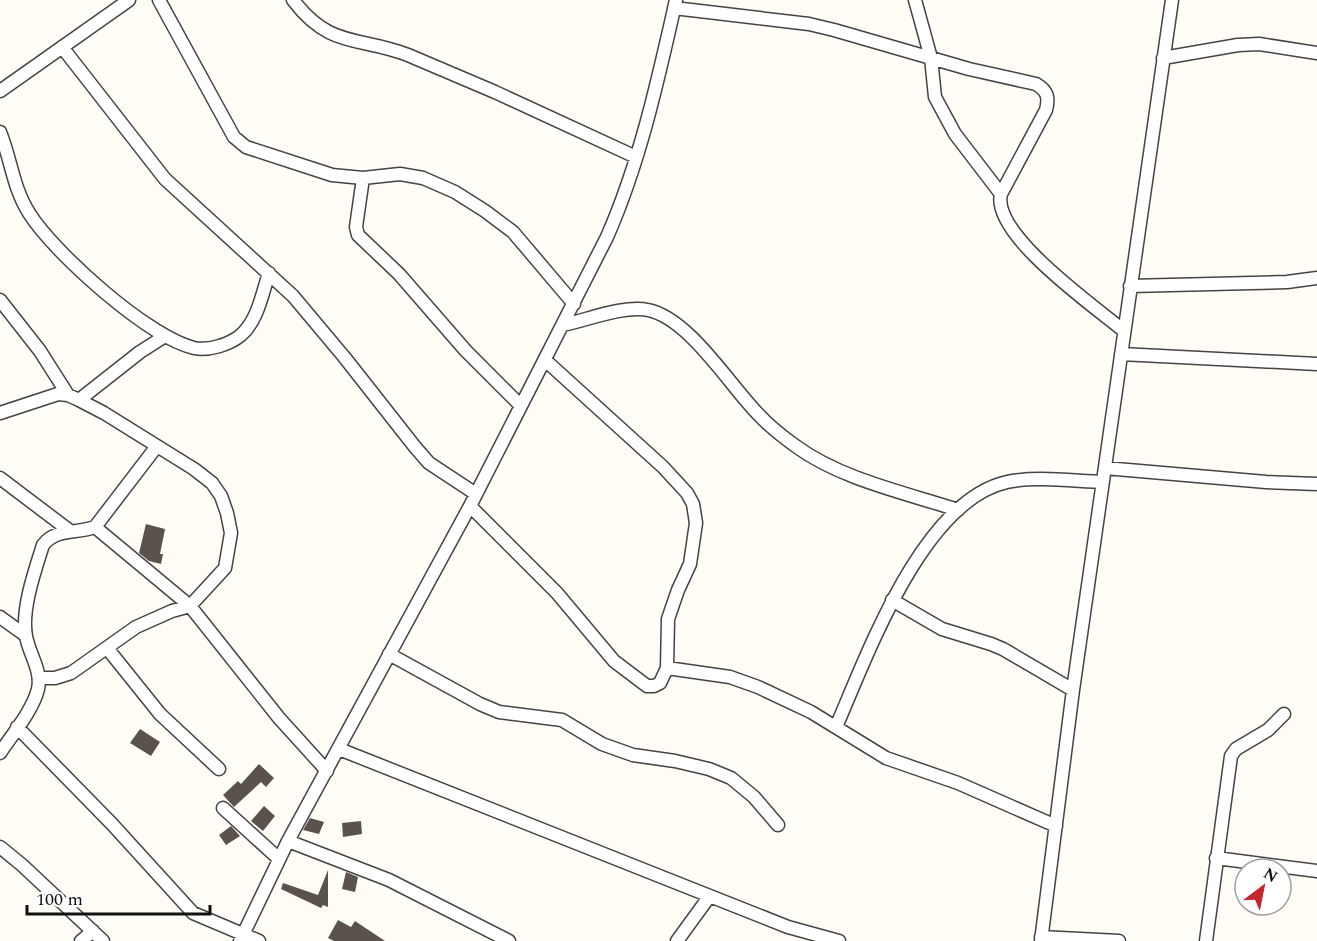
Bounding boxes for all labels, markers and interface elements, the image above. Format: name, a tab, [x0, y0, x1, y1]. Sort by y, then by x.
north arrow	[1233, 857, 1293, 917]
text: N	[1259, 861, 1282, 889]
scale bar	[27, 878, 210, 916]
text: 100 m	[36, 886, 83, 913]

